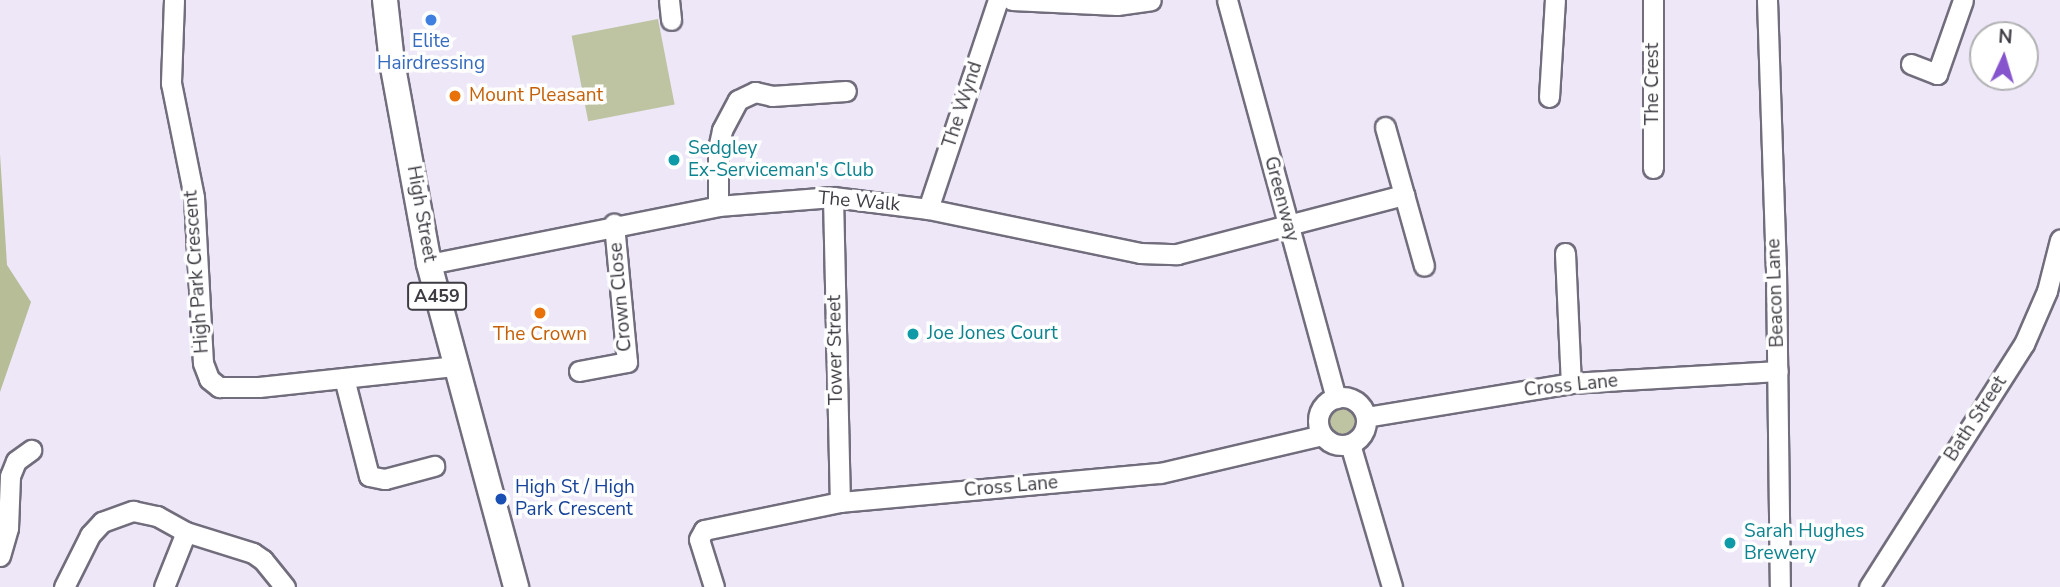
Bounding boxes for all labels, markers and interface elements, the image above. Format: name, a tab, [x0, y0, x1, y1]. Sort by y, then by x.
marker: Elite Hairdressing	[423, 12, 439, 28]
north arrow	[1969, 21, 2039, 91]
text: N	[1997, 24, 2013, 51]
place label: Elite Hairdressing	[377, 31, 485, 75]
street label: The Crest	[1642, 43, 1664, 125]
street label: The Wynd	[938, 59, 988, 151]
place label: Mount Pleasant	[469, 85, 603, 107]
marker: Mount Pleasant	[447, 88, 463, 104]
place label: Sedgley Ex-Serviceman's Club	[688, 138, 874, 182]
marker: Sedgley Ex-Serviceman's Club	[666, 152, 682, 168]
street label: Greenway	[1259, 154, 1303, 244]
street label: High Street	[401, 164, 441, 264]
street label: The Walk	[817, 187, 901, 217]
street label: High Park Crescent	[180, 190, 214, 354]
street label: Beacon Lane	[1763, 238, 1789, 348]
street label: Crown Close	[605, 241, 637, 353]
road number: A459	[406, 282, 468, 310]
street label: Tower Street	[824, 295, 848, 405]
marker: The Crown	[532, 305, 548, 321]
place label: Joe Jones Court	[927, 323, 1058, 345]
place label: The Crown	[493, 324, 587, 346]
marker: Joe Jones Court	[905, 326, 921, 342]
street label: Cross Lane	[1523, 370, 1619, 402]
street label: Bath Street	[1940, 372, 2012, 466]
street label: Cross Lane	[963, 472, 1059, 502]
place label: High St / High Park Crescent	[515, 477, 635, 521]
marker: High St / High Park Crescent	[493, 491, 509, 507]
place label: Sarah Hughes Brewery	[1744, 521, 1864, 565]
marker: Sarah Hughes Brewery	[1722, 535, 1738, 551]

